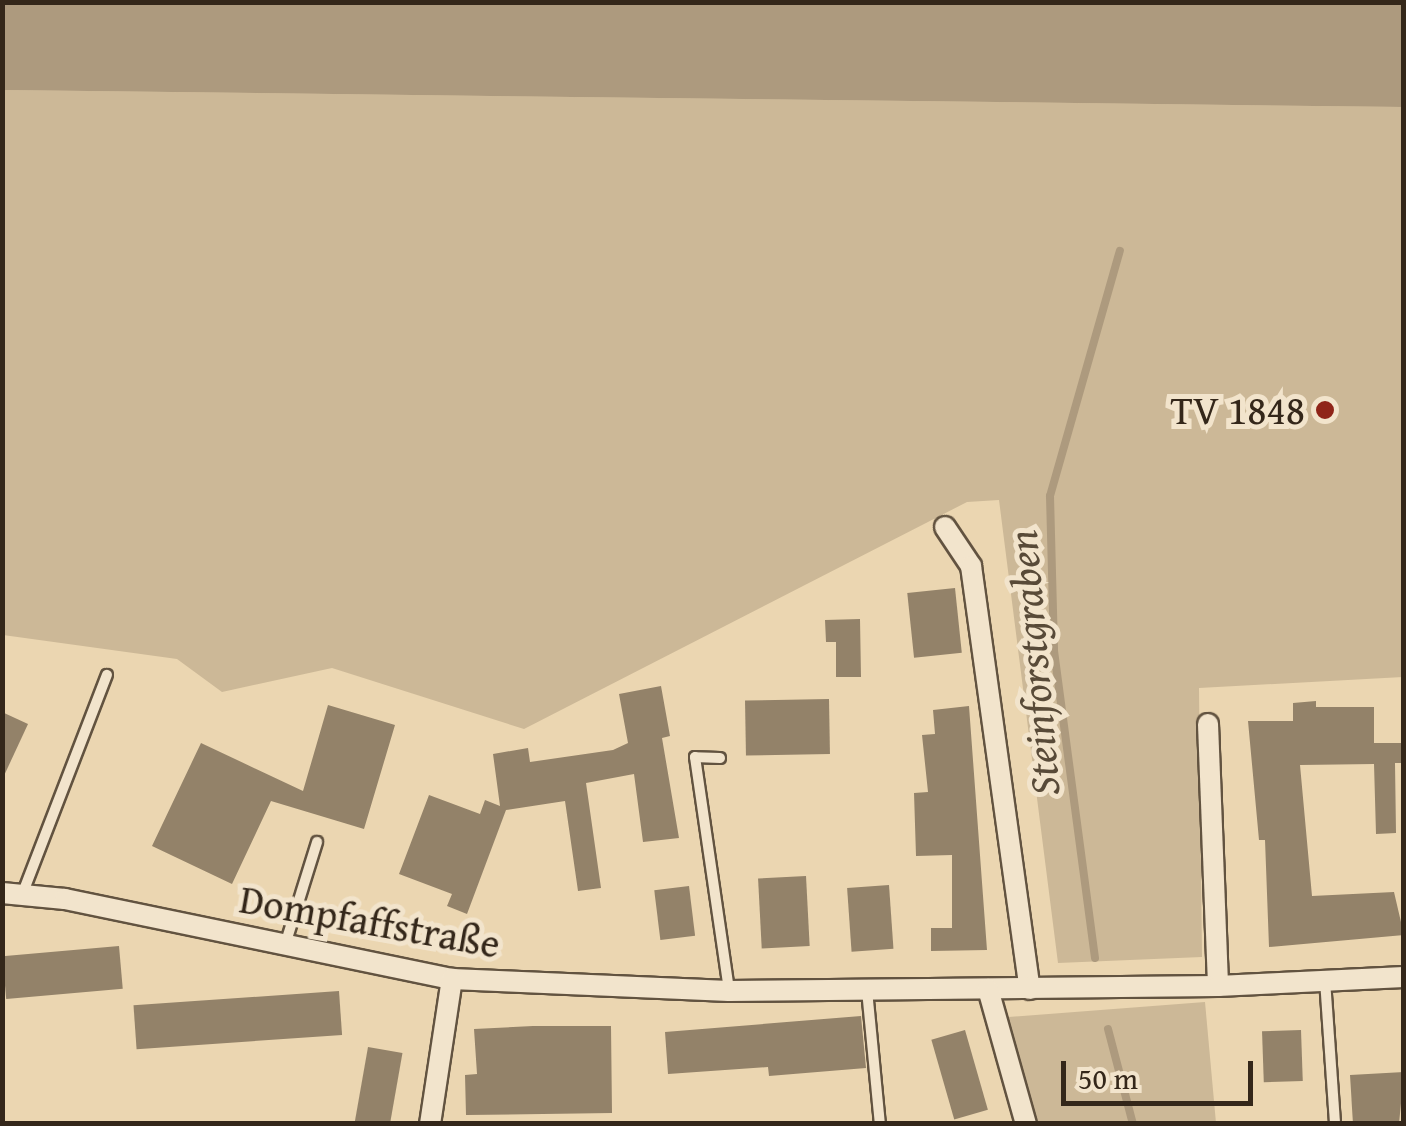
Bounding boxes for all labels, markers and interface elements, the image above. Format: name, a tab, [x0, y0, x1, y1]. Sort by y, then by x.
place label: TV 1848	[1171, 386, 1305, 434]
marker: TV 1848	[1314, 399, 1336, 421]
water label: Steinforstgraben	[996, 528, 1070, 798]
street label: Dompfaffstraße	[236, 874, 504, 968]
scale bar	[1066, 1041, 1258, 1103]
text: 50 m	[1078, 1056, 1138, 1100]

